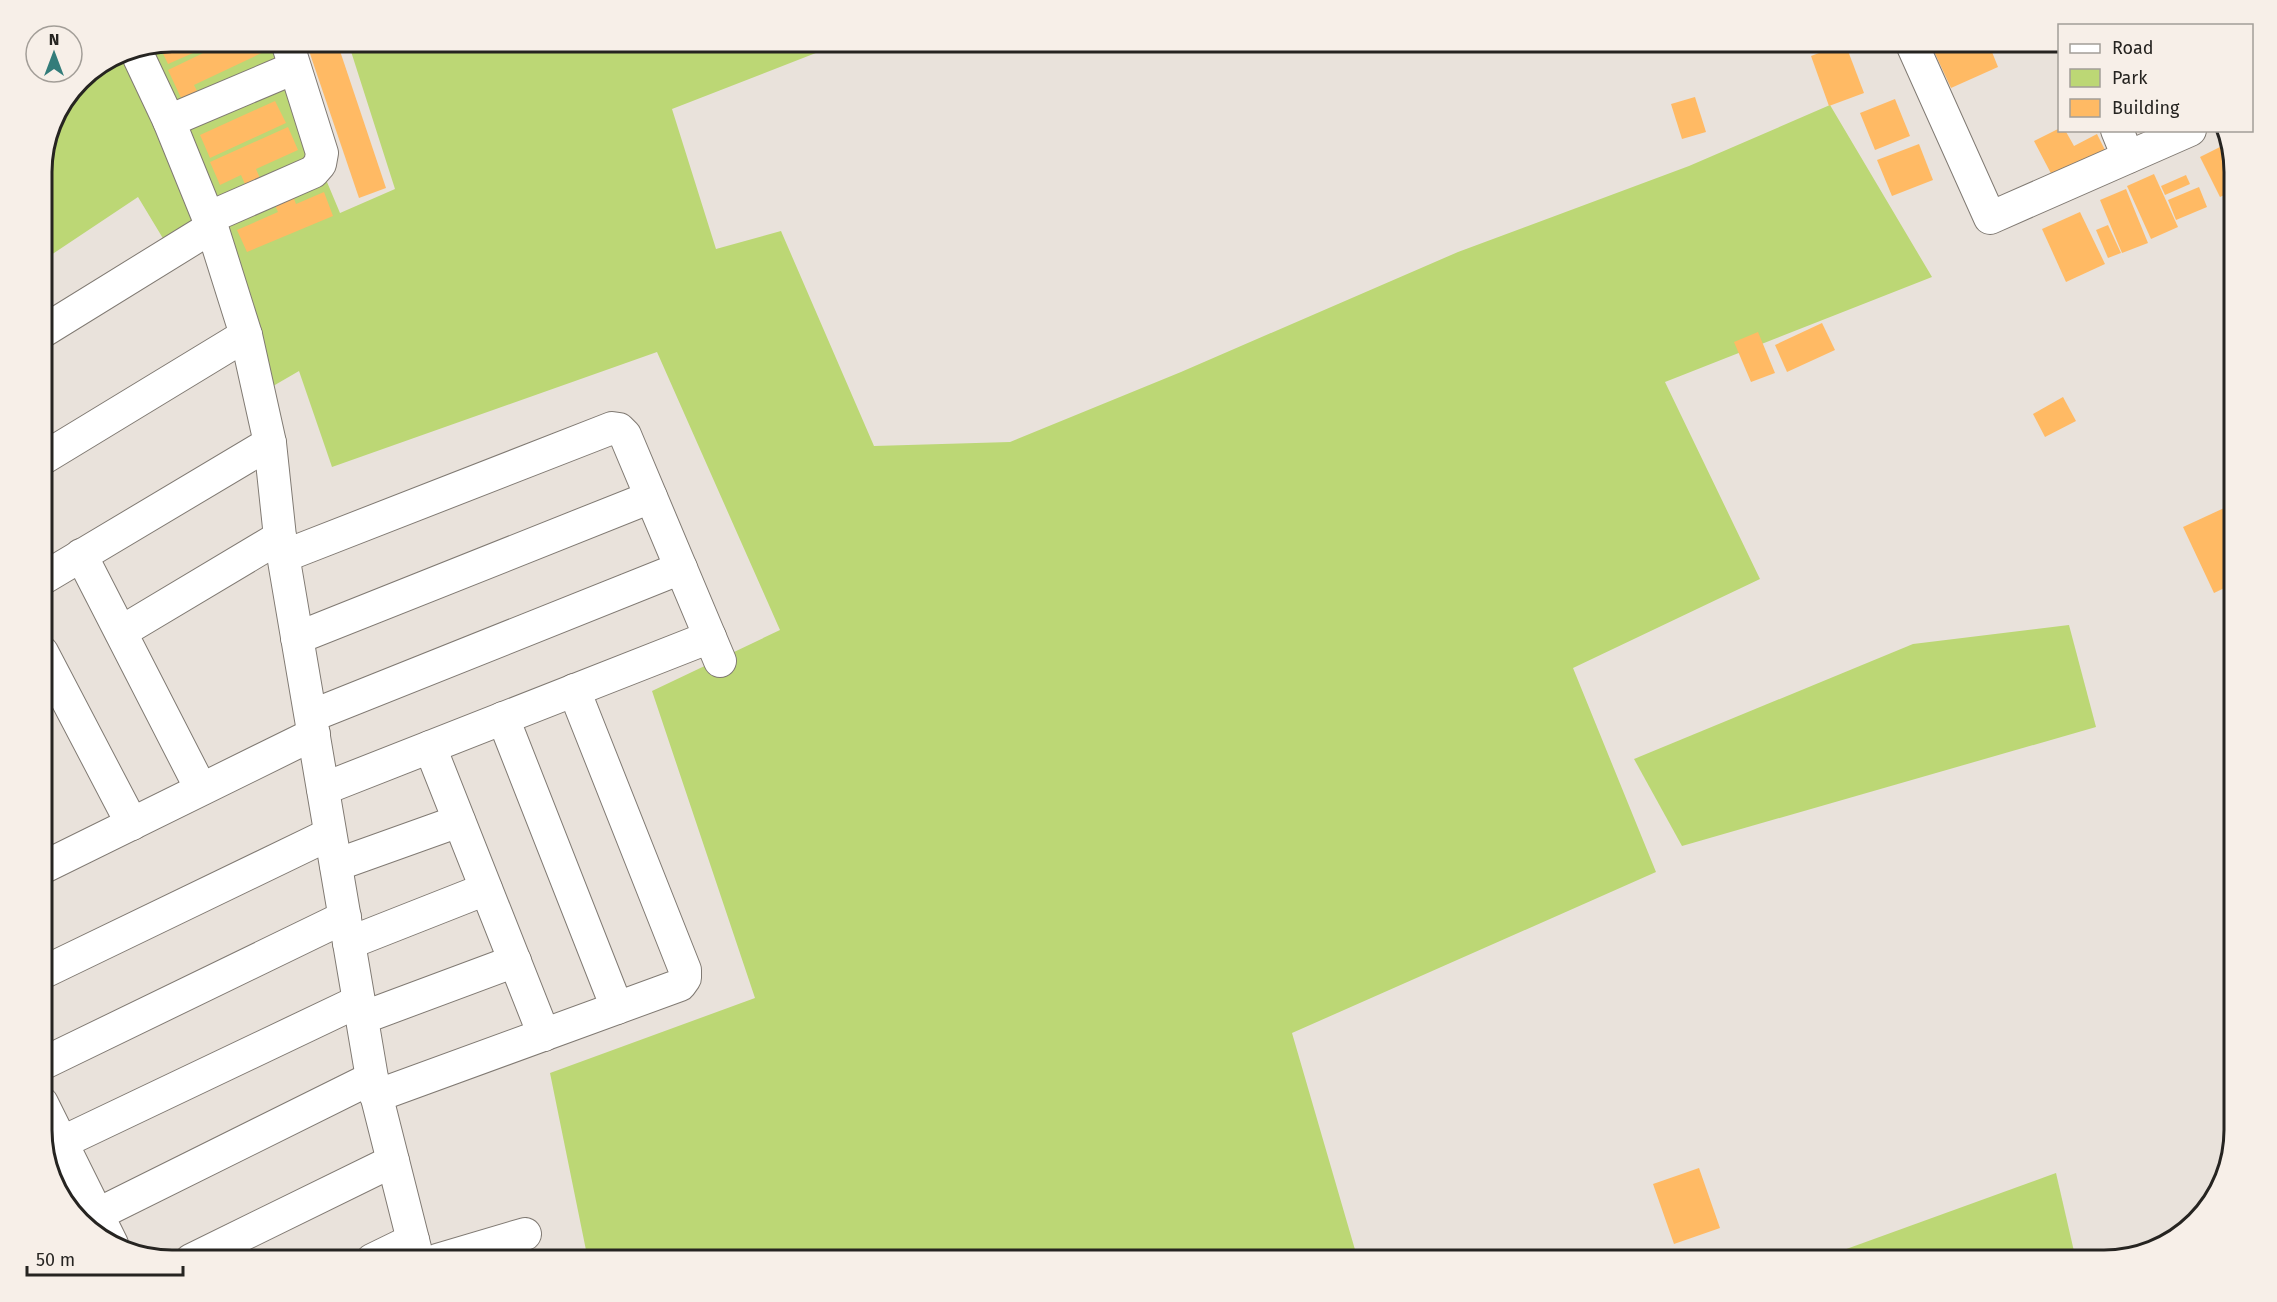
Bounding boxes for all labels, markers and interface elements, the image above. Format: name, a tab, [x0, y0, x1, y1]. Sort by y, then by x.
north arrow	[24, 24, 84, 84]
legend	[2058, 24, 2253, 132]
text: N	[49, 30, 59, 49]
text: Road	[2112, 37, 2154, 59]
text: Park	[2112, 67, 2148, 89]
text: Building	[2112, 97, 2180, 119]
scale bar	[27, 1239, 183, 1277]
text: 50 m	[36, 1249, 75, 1271]

